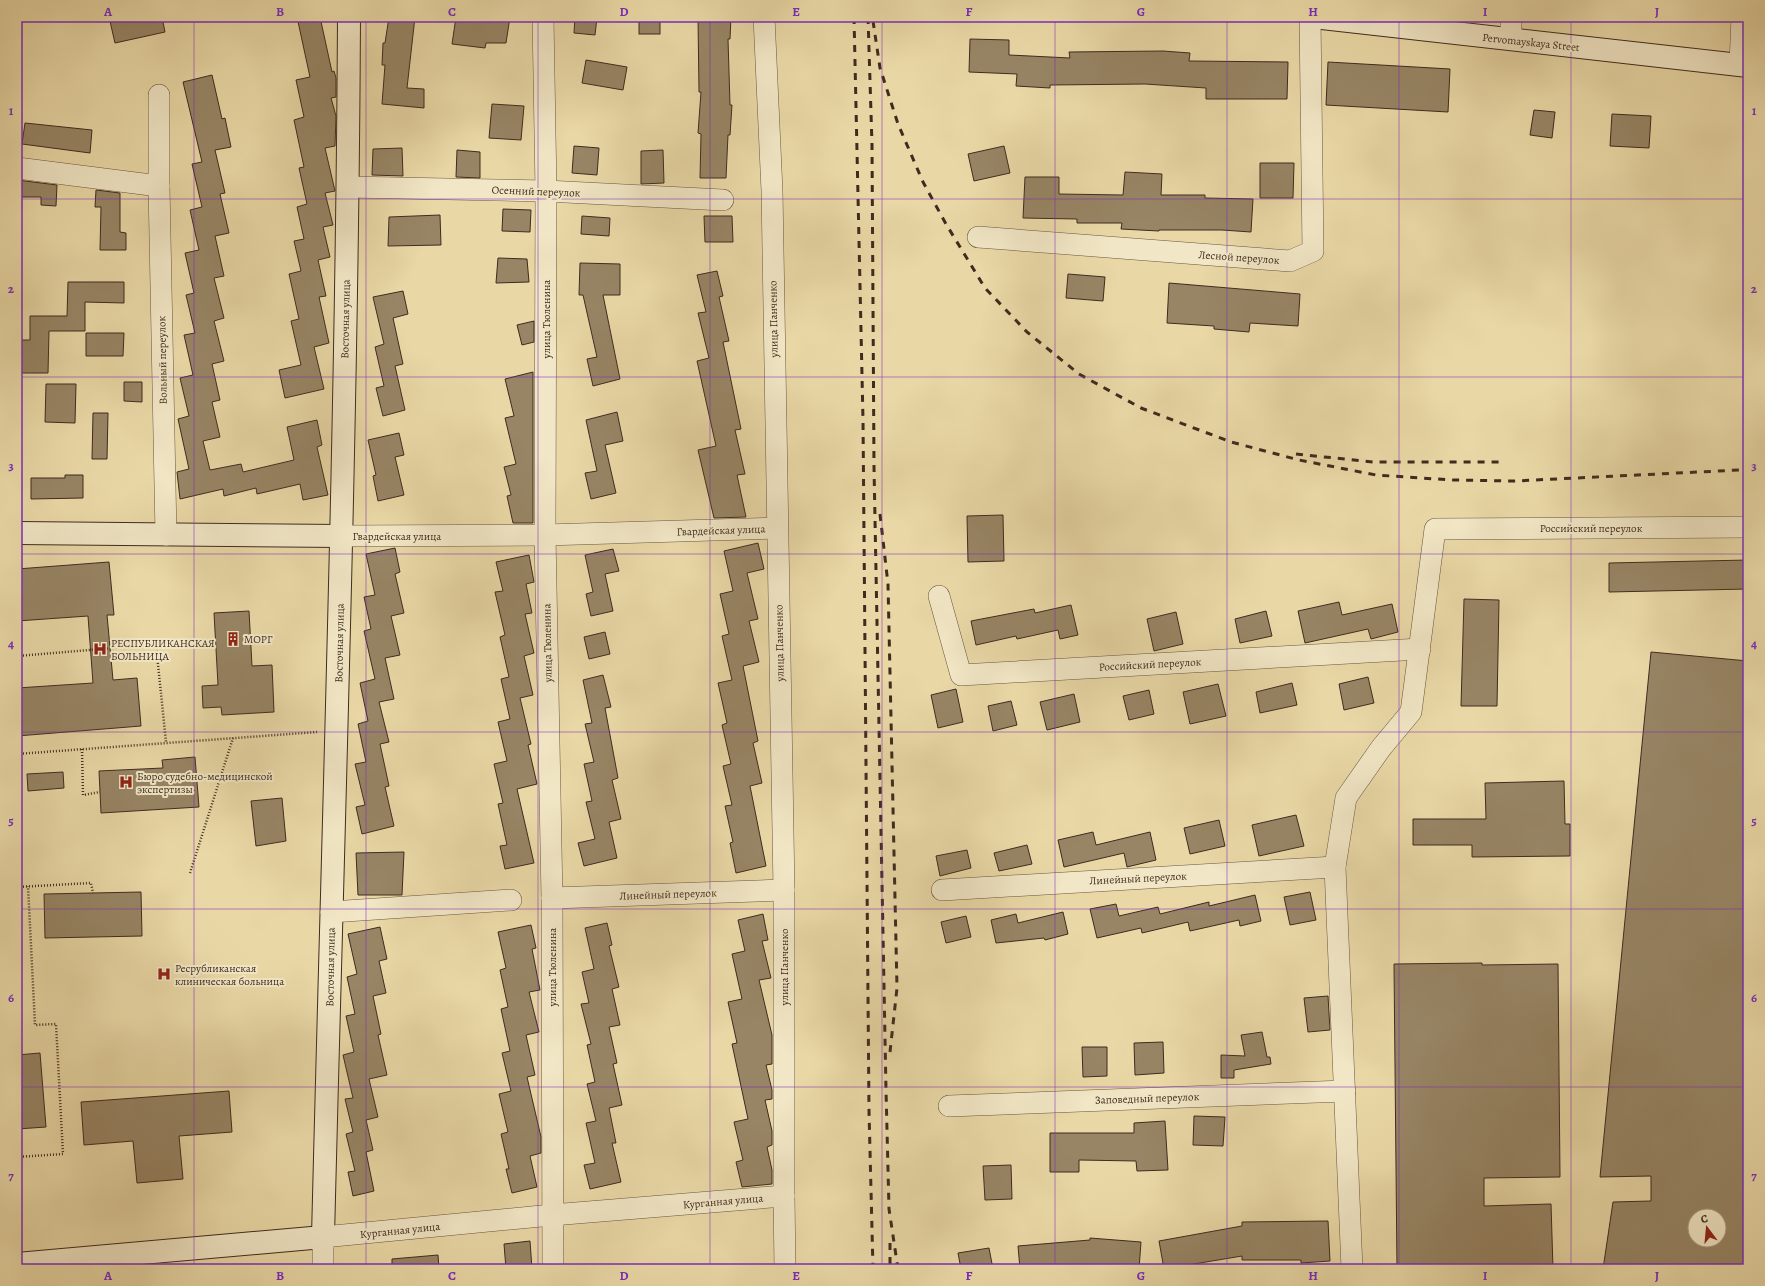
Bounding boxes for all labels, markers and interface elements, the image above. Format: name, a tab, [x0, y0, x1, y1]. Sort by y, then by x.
text: A	[103, 3, 113, 20]
text: B	[276, 3, 284, 20]
text: C	[448, 3, 456, 20]
text: D	[619, 3, 629, 20]
text: E	[792, 3, 800, 20]
text: F	[966, 3, 973, 20]
text: G	[1137, 3, 1145, 20]
text: H	[1308, 3, 1318, 20]
text: I	[1483, 3, 1488, 20]
text: J	[1655, 3, 1659, 20]
street label: Pervomayskaya Street	[1482, 30, 1581, 55]
text: 1	[9, 102, 14, 119]
text: 1	[1752, 102, 1757, 119]
street label: Осенний переулок	[491, 182, 581, 201]
street label: Лесной переулок	[1198, 247, 1280, 268]
street label: Восточная улица	[337, 278, 354, 359]
street label: улица Тюленина	[539, 279, 554, 359]
text: 2	[8, 280, 15, 297]
street label: улица Панченко	[765, 280, 782, 359]
text: 2	[1751, 280, 1758, 297]
street label: Вольный переулок	[154, 315, 171, 404]
text: 3	[8, 457, 14, 474]
text: 3	[1751, 457, 1757, 474]
street label: Гвардейская улица	[676, 521, 767, 540]
street label: Российский переулок	[1540, 521, 1643, 536]
street label: Гвардейская улица	[353, 529, 442, 544]
street label: Восточная улица	[331, 602, 348, 683]
street label: улица Тюленина	[539, 603, 556, 684]
street label: улица Панченко	[771, 604, 788, 683]
building icon: МОРГ	[225, 631, 241, 647]
place label: МОРГ	[244, 632, 273, 647]
text: 4	[8, 635, 14, 652]
text: 4	[1751, 635, 1757, 652]
place label: РЕСПУБЛИКАНСКАЯ БОЛЬНИЦА	[111, 636, 215, 664]
hospital icon: РЕСПУБЛИКАНСКАЯ БОЛЬНИЦА	[92, 641, 108, 657]
street label: Российский переулок	[1098, 654, 1202, 675]
place label: Бюро судебно-медицинской экспертизы	[137, 769, 273, 797]
hospital icon: Бюро судебно-медицинской экспертизы	[118, 774, 134, 790]
text: 5	[8, 812, 14, 829]
text: 5	[1751, 812, 1757, 829]
street label: Линейный переулок	[1089, 868, 1187, 889]
street label: Линейный переулок	[619, 885, 717, 904]
street label: Восточная улица	[322, 926, 339, 1007]
street label: улица Тюленина	[545, 927, 560, 1007]
street label: улица Панченко	[777, 928, 792, 1007]
place label: Ресрубликанская клиническая больница	[175, 961, 285, 989]
hospital icon: Ресрубликанская клиническая больница	[156, 966, 172, 982]
text: 6	[8, 989, 14, 1006]
text: 6	[1751, 989, 1757, 1006]
street label: Заповедный переулок	[1095, 1089, 1200, 1108]
text: 7	[8, 1167, 14, 1184]
text: 7	[1751, 1167, 1757, 1184]
street label: Курганная улица	[682, 1190, 765, 1212]
north arrow	[1687, 1208, 1727, 1248]
text: С	[1699, 1211, 1710, 1227]
street label: Курганная улица	[359, 1219, 442, 1242]
text: A	[103, 1267, 113, 1284]
text: B	[276, 1267, 284, 1284]
text: C	[448, 1267, 456, 1284]
text: D	[619, 1267, 629, 1284]
text: E	[792, 1267, 800, 1284]
text: F	[966, 1267, 973, 1284]
text: G	[1137, 1267, 1145, 1284]
text: H	[1308, 1267, 1318, 1284]
text: I	[1483, 1267, 1488, 1284]
text: J	[1655, 1267, 1659, 1284]

